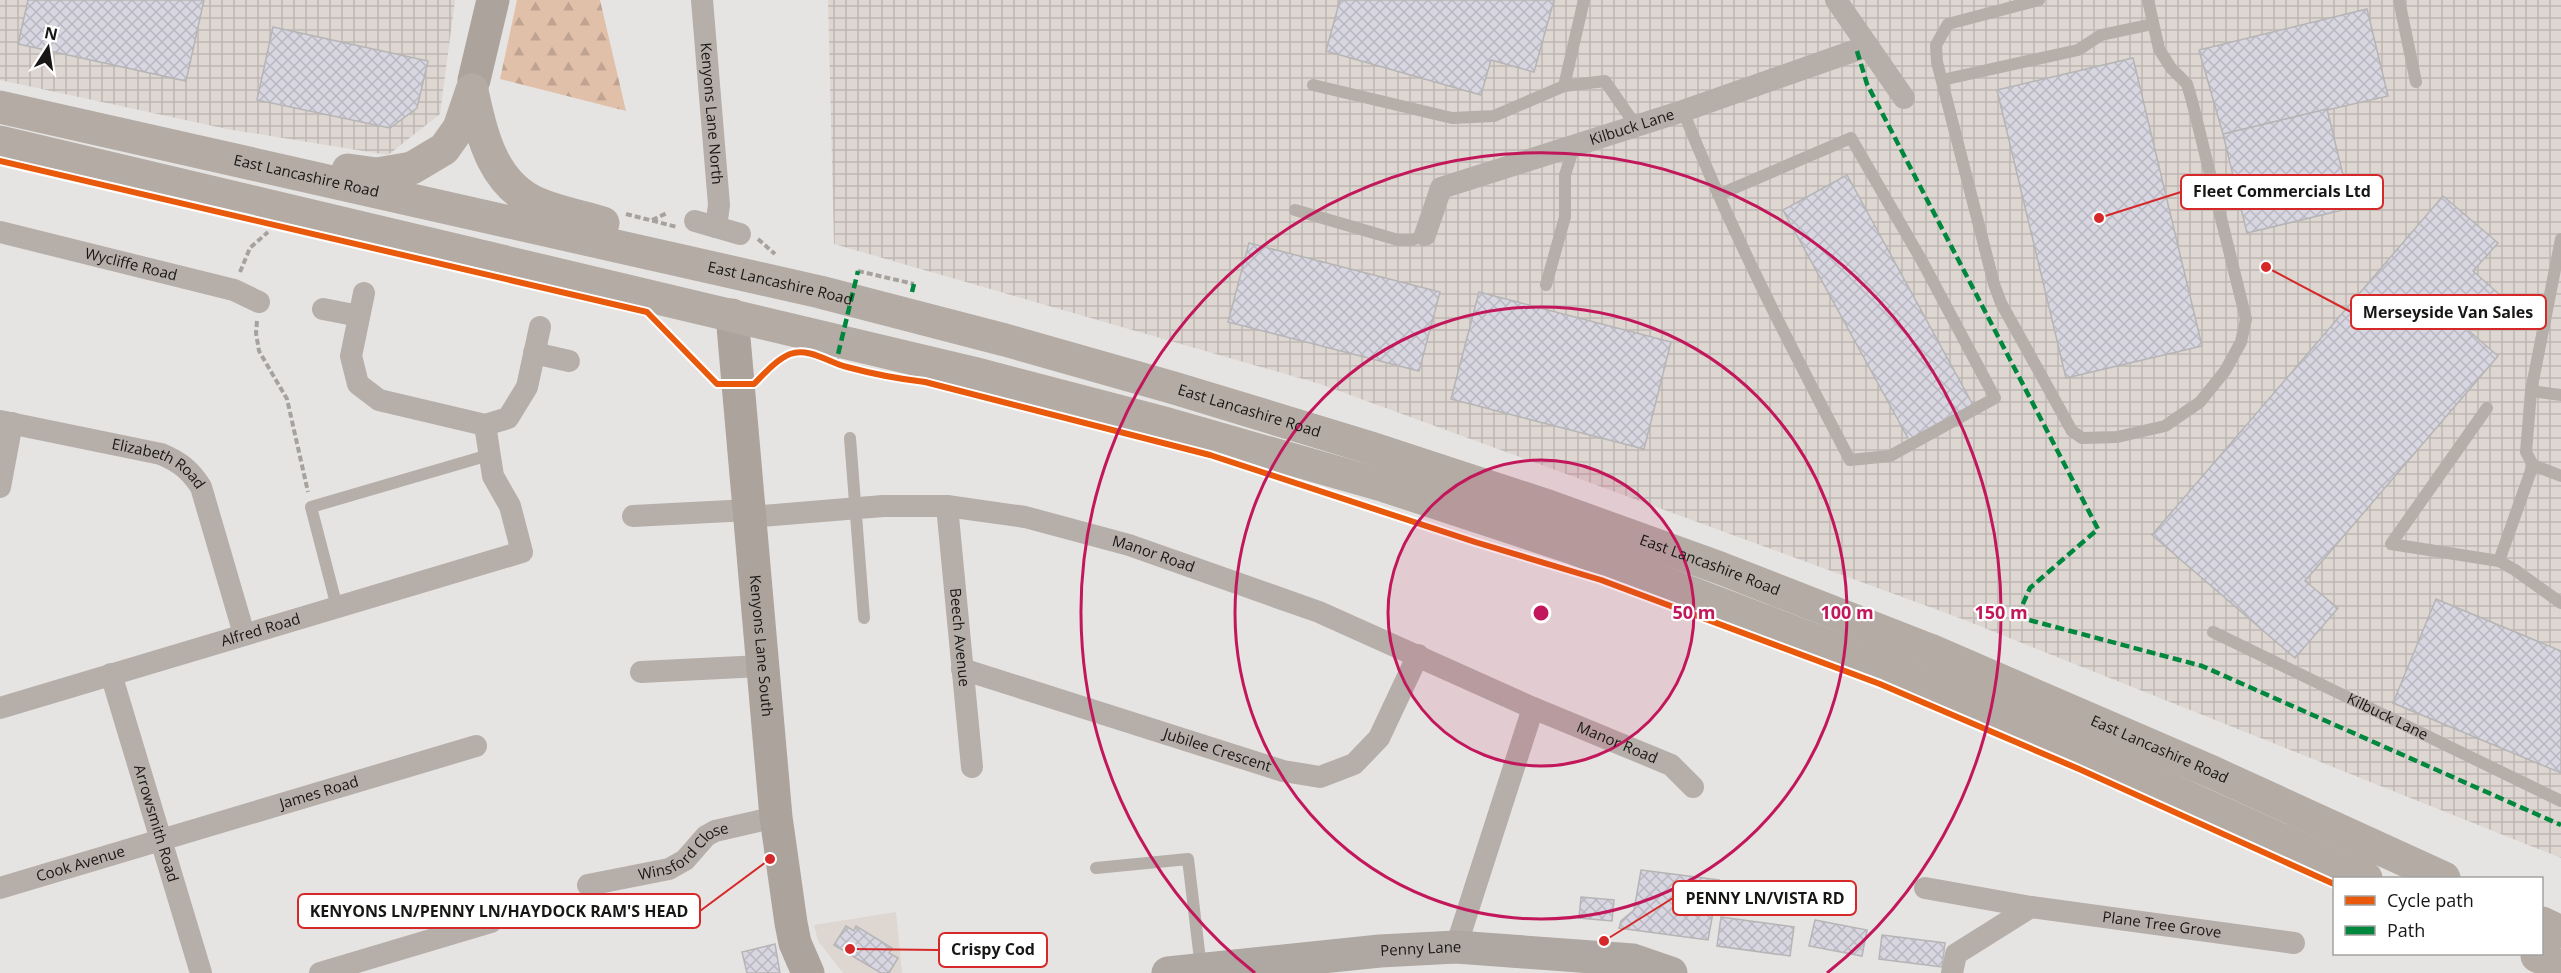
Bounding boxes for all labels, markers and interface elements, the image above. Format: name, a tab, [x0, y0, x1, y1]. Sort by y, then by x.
north arrow	[18, 18, 78, 78]
text: N	[42, 21, 60, 45]
street label: Kenyons Lane North	[697, 42, 728, 185]
street label: Kilbuck Lane	[1587, 103, 1677, 149]
street label: East Lancashire Road	[232, 149, 381, 201]
callout: Fleet Commercials Ltd	[2181, 175, 2383, 209]
text: Fleet Commercials Ltd	[2193, 180, 2371, 202]
street label: Wycliffe Road	[83, 242, 180, 285]
street label: East Lancashire Road	[706, 256, 855, 309]
callout: Merseyside Van Sales	[2351, 295, 2546, 329]
text: Merseyside Van Sales	[2363, 301, 2533, 323]
street label: East Lancashire Road	[1176, 379, 1323, 441]
street label: Elizabeth Road	[110, 433, 210, 492]
street label: East Lancashire Road	[1637, 529, 1783, 600]
street label: Manor Road	[1110, 530, 1198, 576]
street label: Kenyons Lane South	[746, 574, 778, 717]
street label: Beech Avenue	[946, 587, 975, 688]
text: 50 m	[1673, 600, 1715, 624]
text: 100 m	[1820, 600, 1874, 624]
text: 150 m	[1974, 600, 2028, 624]
centre of rings	[1531, 603, 1551, 623]
street label: Alfred Road	[218, 608, 302, 650]
street label: Kilbuck Lane	[2344, 688, 2432, 744]
street label: East Lancashire Road	[2088, 710, 2232, 787]
street label: Manor Road	[1574, 716, 1661, 767]
street label: Jubilee Crescent	[1159, 722, 1274, 776]
street label: Arrowsmith Road	[130, 762, 184, 884]
street label: James Road	[275, 771, 361, 814]
street label: Winsford Close	[636, 817, 730, 884]
street label: Cook Avenue	[33, 840, 127, 886]
legend	[2333, 877, 2543, 955]
callout: PENNY LN/VISTA RD	[1673, 881, 1856, 915]
text: PENNY LN/VISTA RD	[1685, 887, 1845, 909]
text: Cycle path	[2387, 888, 2474, 912]
callout: KENYONS LN/PENNY LN/HAYDOCK RAM'S HEAD	[298, 894, 700, 928]
text: KENYONS LN/PENNY LN/HAYDOCK RAM'S HEAD	[310, 900, 688, 922]
street label: Plane Tree Grove	[2101, 906, 2223, 942]
text: Path	[2387, 918, 2425, 942]
callout: Crispy Cod	[939, 933, 1047, 967]
street label: Penny Lane	[1380, 936, 1462, 960]
text: Crispy Cod	[951, 938, 1035, 960]

